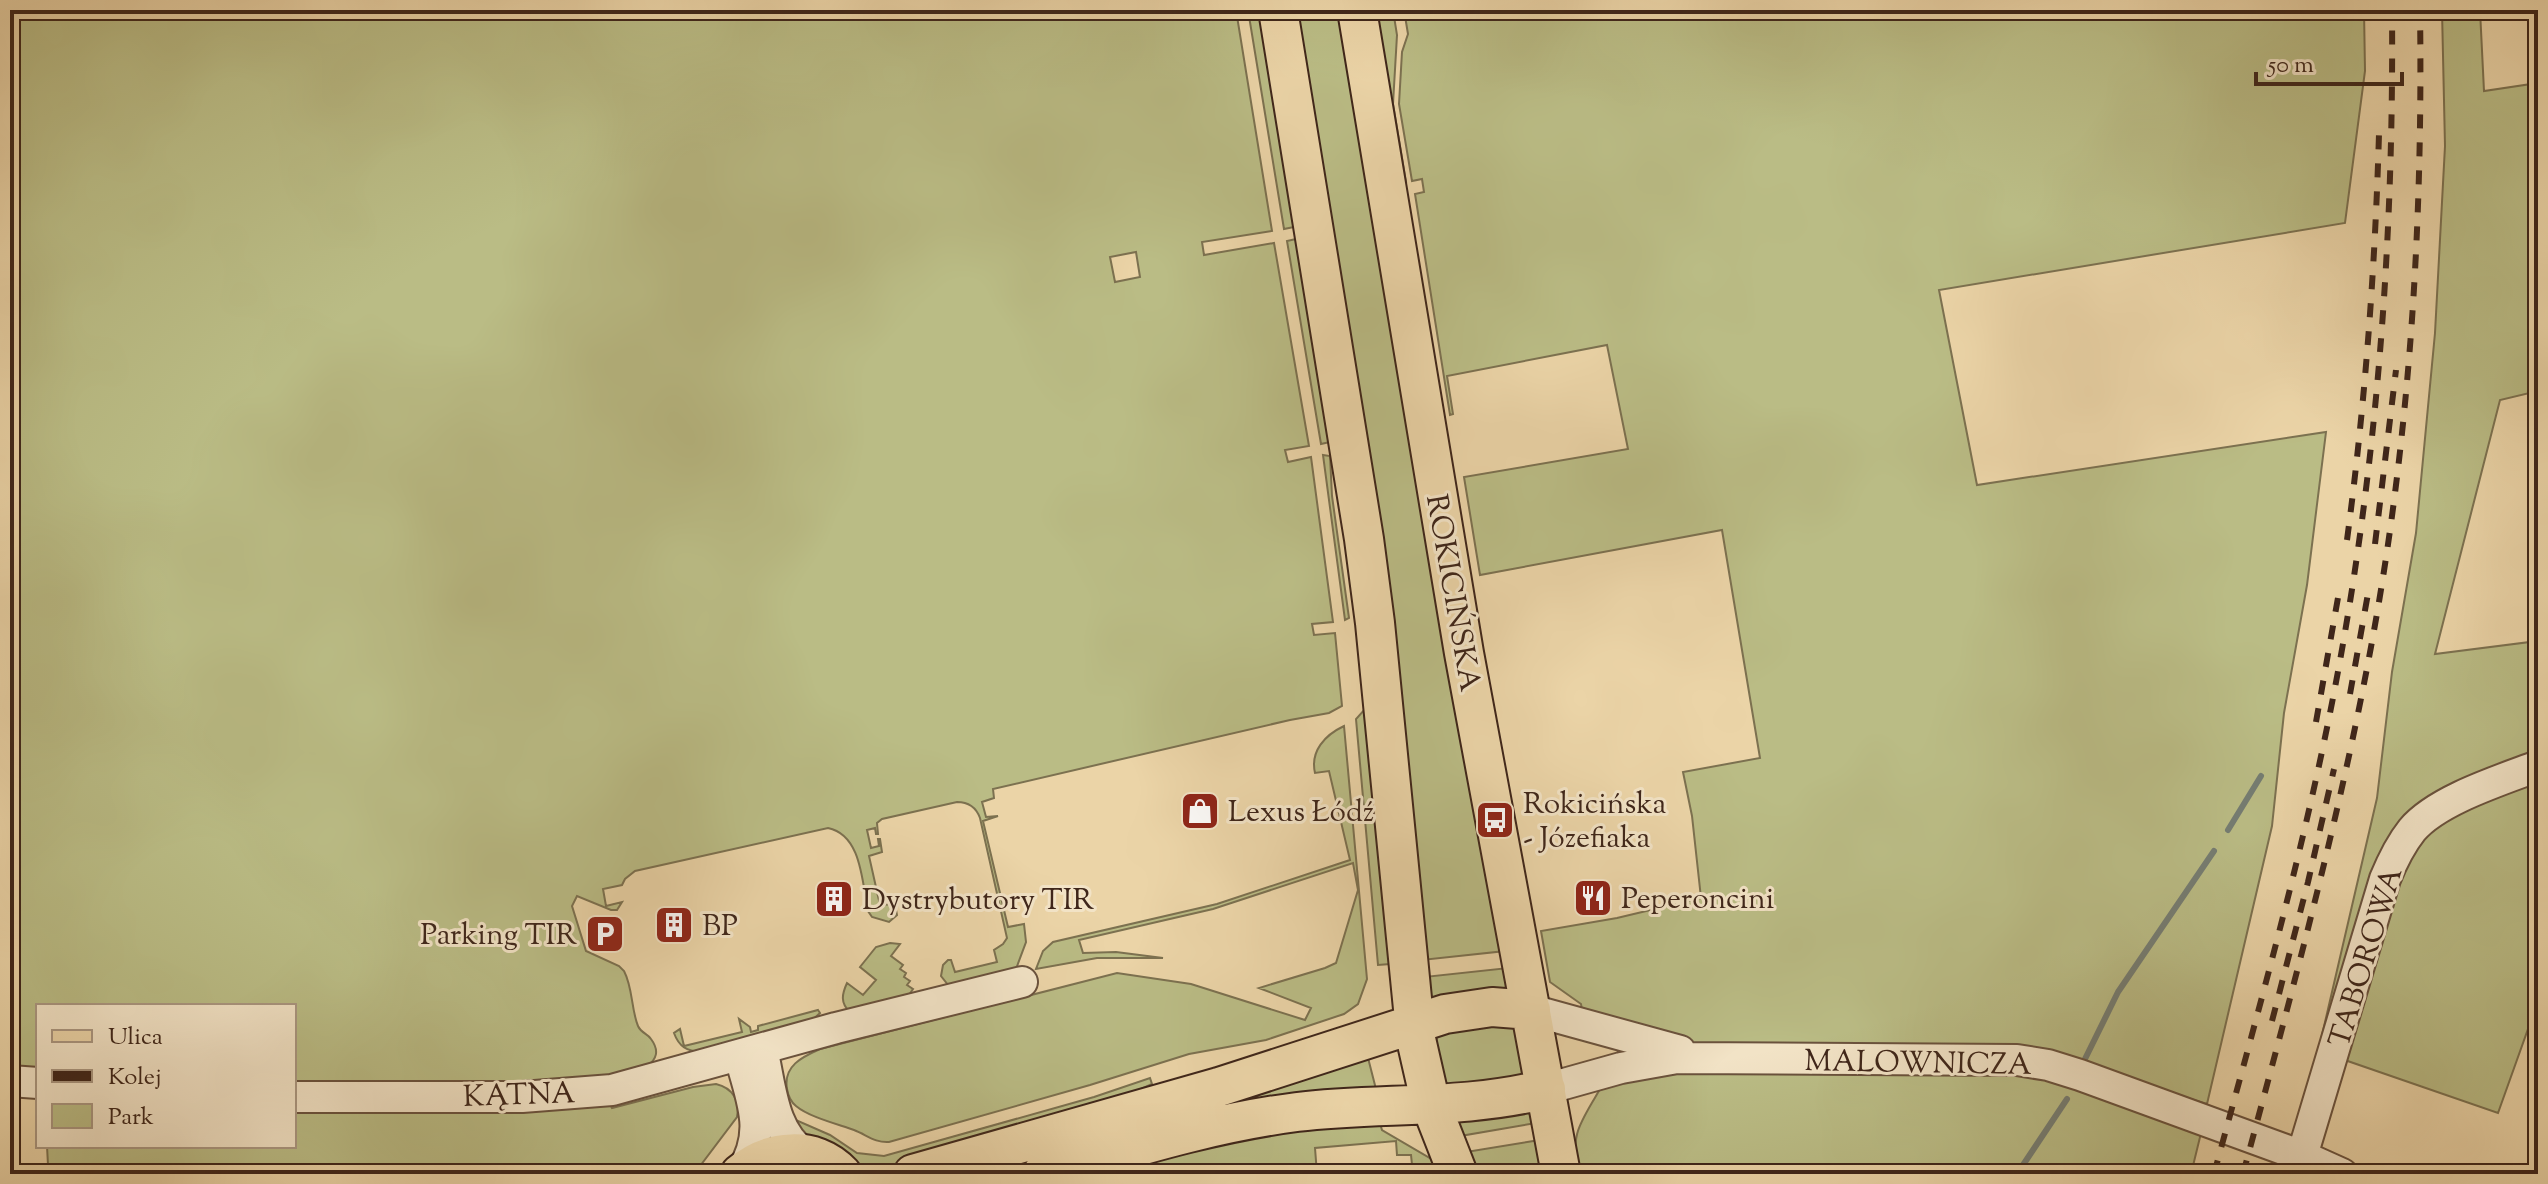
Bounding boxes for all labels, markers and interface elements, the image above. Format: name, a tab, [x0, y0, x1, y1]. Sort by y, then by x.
scale bar	[2256, 36, 2402, 86]
text: 50 m	[2266, 49, 2314, 83]
street label: ROKICIŃSKA	[1413, 491, 1490, 696]
place label: Rokicińska - Józefiaka	[1523, 784, 1667, 861]
shop icon: Lexus Łódź	[1179, 790, 1221, 832]
place label: Lexus Łódź	[1228, 792, 1374, 835]
bus stop icon: Rokicińska - Józefiaka	[1474, 799, 1516, 841]
street label: TABOROWA	[2320, 862, 2415, 1053]
restaurant icon: Peperoncini	[1572, 877, 1614, 919]
building icon: Dystrybutory TIR	[813, 878, 855, 920]
place label: Peperoncini	[1621, 879, 1774, 922]
place label: Dystrybutory TIR	[862, 880, 1095, 923]
building icon: BP	[653, 904, 695, 946]
place label: BP	[702, 906, 738, 949]
parking icon: Parking TIR	[584, 913, 626, 955]
place label: Parking TIR	[420, 915, 577, 958]
legend	[36, 1004, 296, 1148]
text: Ulica	[108, 1021, 163, 1055]
street label: MALOWNICZA	[1804, 1041, 2032, 1088]
text: Kolej	[108, 1061, 161, 1095]
street label: KĄTNA	[462, 1073, 576, 1120]
text: Park	[108, 1101, 154, 1135]

